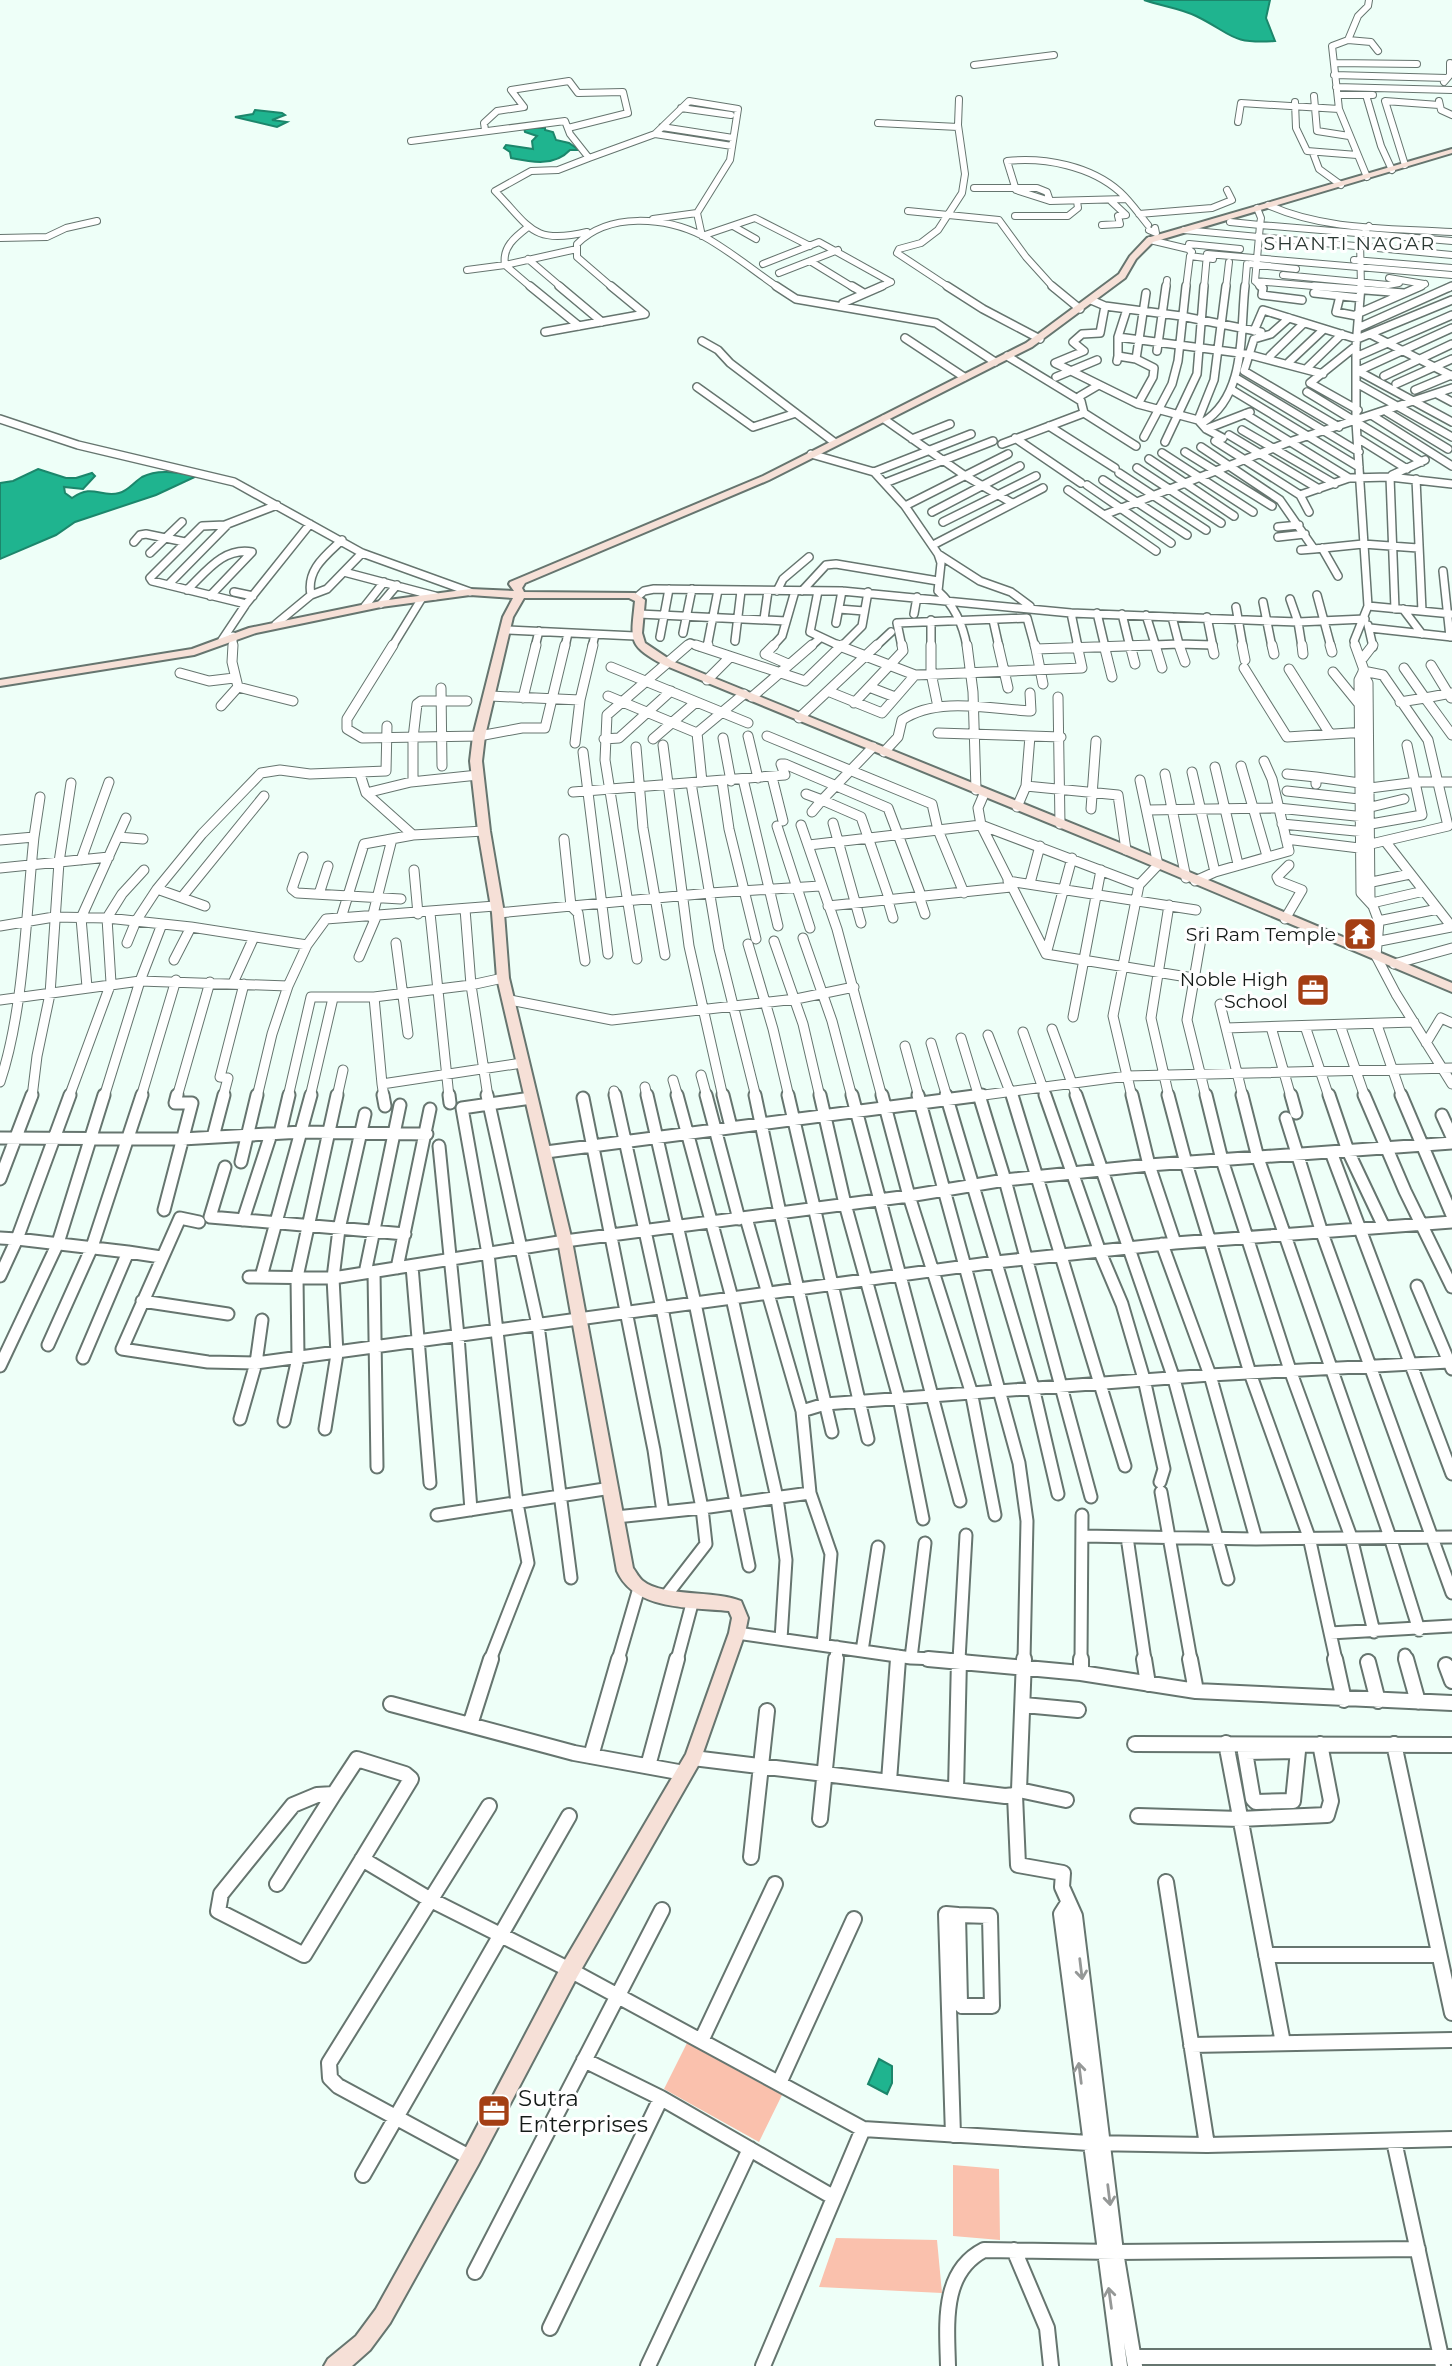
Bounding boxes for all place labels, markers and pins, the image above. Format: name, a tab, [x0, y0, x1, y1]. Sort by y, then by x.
temple icon: Sri Ram Temple	[1341, 915, 1379, 953]
place label: Sri Ram Temple	[1186, 923, 1336, 946]
place label: Noble High School	[1180, 968, 1288, 1013]
office icon: Noble High School	[1294, 971, 1332, 1009]
place label: Sutra Enterprises	[518, 2084, 648, 2138]
office icon: Sutra Enterprises	[475, 2092, 513, 2130]

